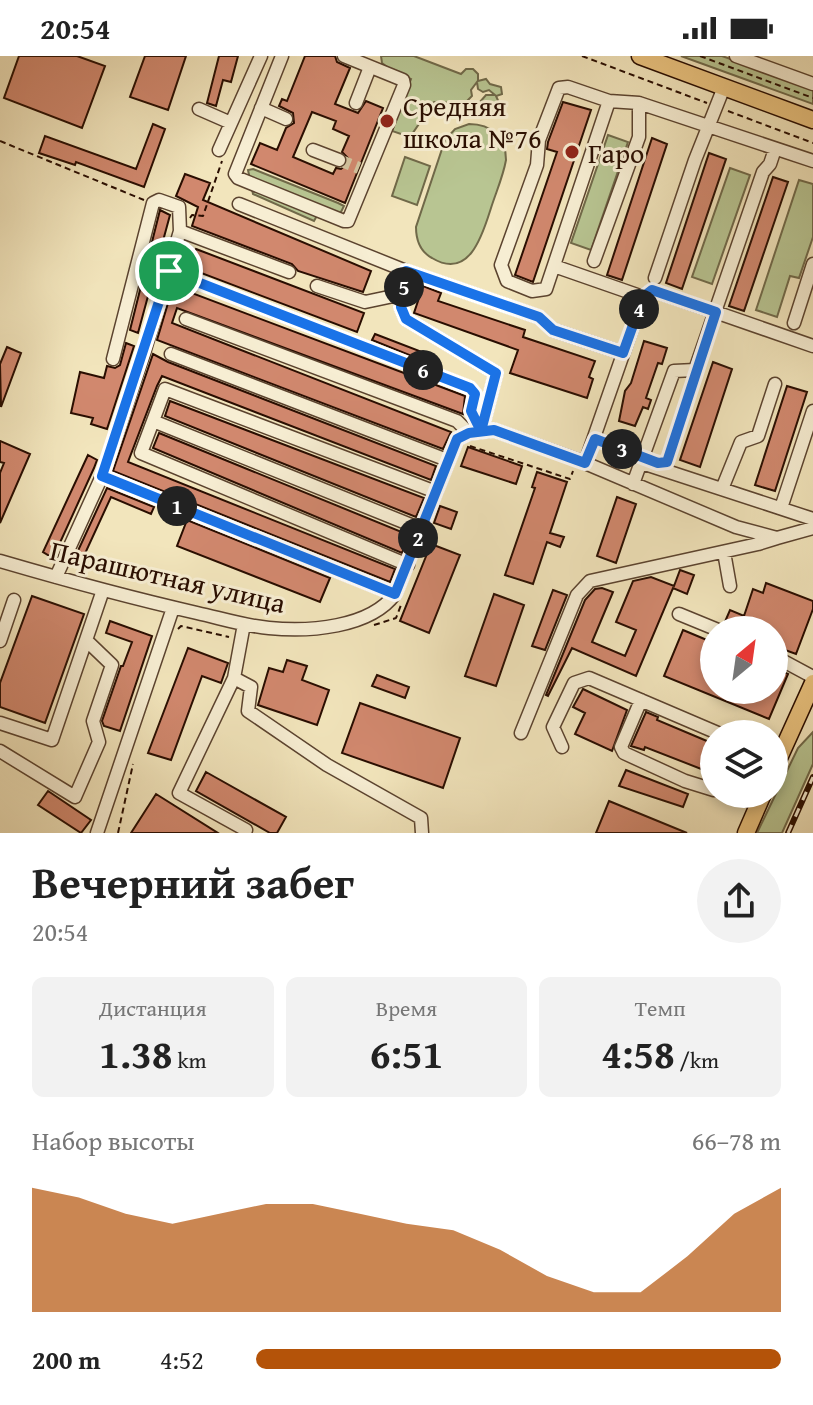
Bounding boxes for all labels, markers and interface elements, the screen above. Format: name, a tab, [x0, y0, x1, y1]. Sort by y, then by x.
text: 20:54	[40, 6, 111, 50]
place label: Средняя школа №76	[403, 85, 541, 158]
marker: Средняя школа №76	[378, 112, 396, 130]
place label: Гаро	[588, 132, 644, 173]
marker: Гаро	[563, 143, 581, 161]
pin	[135, 237, 203, 305]
icon: arrive	[147, 249, 191, 293]
pin: 5	[384, 267, 424, 307]
text: 5	[398, 271, 410, 303]
pin: 4	[619, 289, 659, 329]
text: 4	[633, 293, 645, 325]
pin: 6	[403, 350, 443, 390]
text: 6	[417, 354, 429, 386]
pin: 3	[602, 429, 642, 469]
text: 3	[616, 433, 628, 465]
pin: 1	[157, 486, 197, 526]
text: 1	[171, 490, 183, 522]
pin: 2	[398, 518, 438, 558]
text: 2	[412, 522, 424, 554]
street label: Парашютная улица	[46, 529, 290, 623]
north arrow	[700, 616, 788, 704]
map controls	[700, 616, 788, 808]
button: layers	[700, 720, 788, 808]
text: Вечерний забег	[32, 850, 354, 914]
button: share	[697, 859, 781, 943]
text: 20:54	[32, 912, 88, 951]
text: Дистанция	[99, 992, 207, 1024]
text: Время	[376, 992, 437, 1024]
text: Темп	[635, 992, 686, 1024]
text: 1.38	[99, 1024, 173, 1083]
text: 6:51	[370, 1024, 443, 1083]
text: 4:58	[601, 1024, 675, 1083]
text: km	[173, 1044, 207, 1076]
text: /km	[675, 1044, 719, 1076]
text: Набор высоты	[32, 1121, 194, 1160]
text: 66–78 m	[692, 1121, 781, 1160]
text: 200 m	[32, 1340, 100, 1379]
text: 4:52	[160, 1340, 204, 1379]

